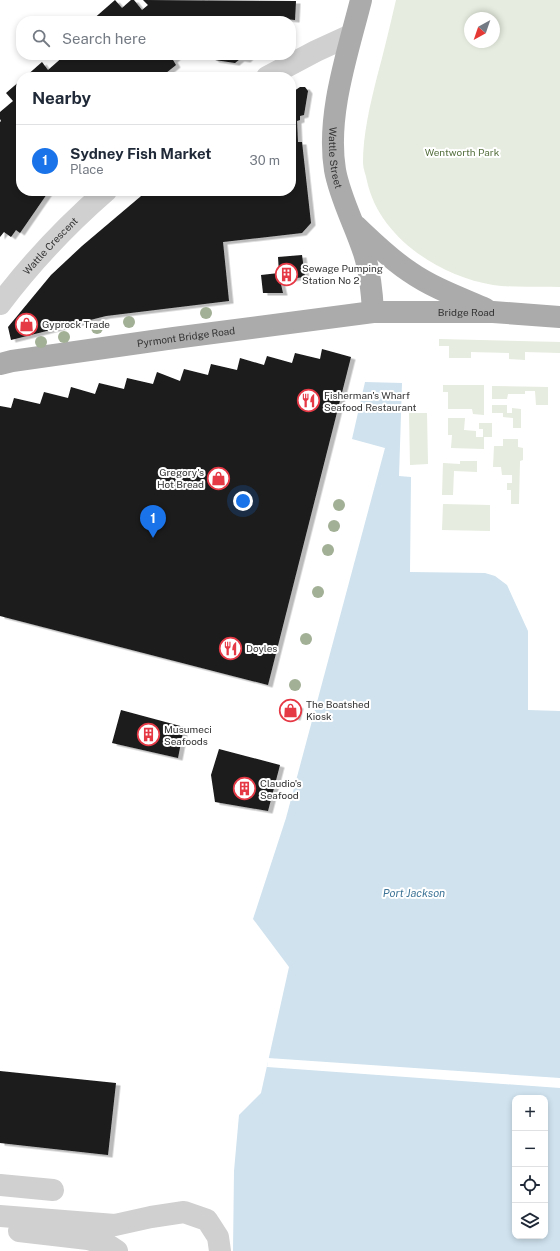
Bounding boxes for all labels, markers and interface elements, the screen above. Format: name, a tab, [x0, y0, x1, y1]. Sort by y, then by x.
north arrow	[464, 12, 500, 48]
search box	[16, 16, 296, 60]
icon: search	[30, 27, 52, 49]
text: Search here	[62, 30, 146, 47]
text: Nearby	[32, 88, 91, 108]
street label: Wattle Street	[327, 127, 345, 190]
text: Sydney Fish Market	[70, 145, 212, 162]
park label: Wentworth Park	[425, 146, 500, 158]
text: 1	[42, 153, 48, 168]
text: 30 m	[250, 153, 280, 168]
text: Place	[70, 162, 104, 177]
street label: Wattle Crescent	[20, 214, 80, 277]
building icon: Sewage Pumping Station No 2	[274, 261, 300, 287]
place label: Sewage Pumping Station No 2	[302, 262, 383, 286]
street label: Bridge Road	[438, 306, 495, 318]
shop icon: Gyprock Trade	[14, 311, 40, 337]
place label: Gyprock Trade	[42, 318, 110, 330]
street label: Pyrmont Bridge Road	[136, 324, 236, 349]
restaurant icon: Fisherman's Wharf Seafood Restaurant	[295, 388, 321, 414]
place label: Fisherman's Wharf Seafood Restaurant	[324, 389, 417, 413]
shop icon: Gregory's Hot Bread	[206, 465, 232, 491]
place label: Gregory's Hot Bread	[157, 466, 204, 490]
your location	[233, 491, 253, 511]
pin: 1	[140, 505, 166, 538]
restaurant icon: Doyles	[218, 635, 244, 661]
place label: Doyles	[246, 642, 277, 654]
shop icon: The Boatshed Kiosk	[278, 697, 304, 723]
place label: The Boatshed Kiosk	[306, 698, 370, 722]
building icon: Musumeci Seafoods	[135, 722, 161, 748]
place label: Musumeci Seafoods	[164, 723, 212, 747]
building icon: Claudio's Seafood	[231, 776, 257, 802]
place label: Claudio's Seafood	[260, 777, 301, 801]
water label: Port Jackson	[383, 887, 445, 899]
map controls	[512, 1095, 548, 1239]
button: +	[512, 1095, 548, 1131]
button: −	[512, 1131, 548, 1167]
button: locate	[512, 1167, 548, 1203]
button: layers	[512, 1203, 548, 1239]

